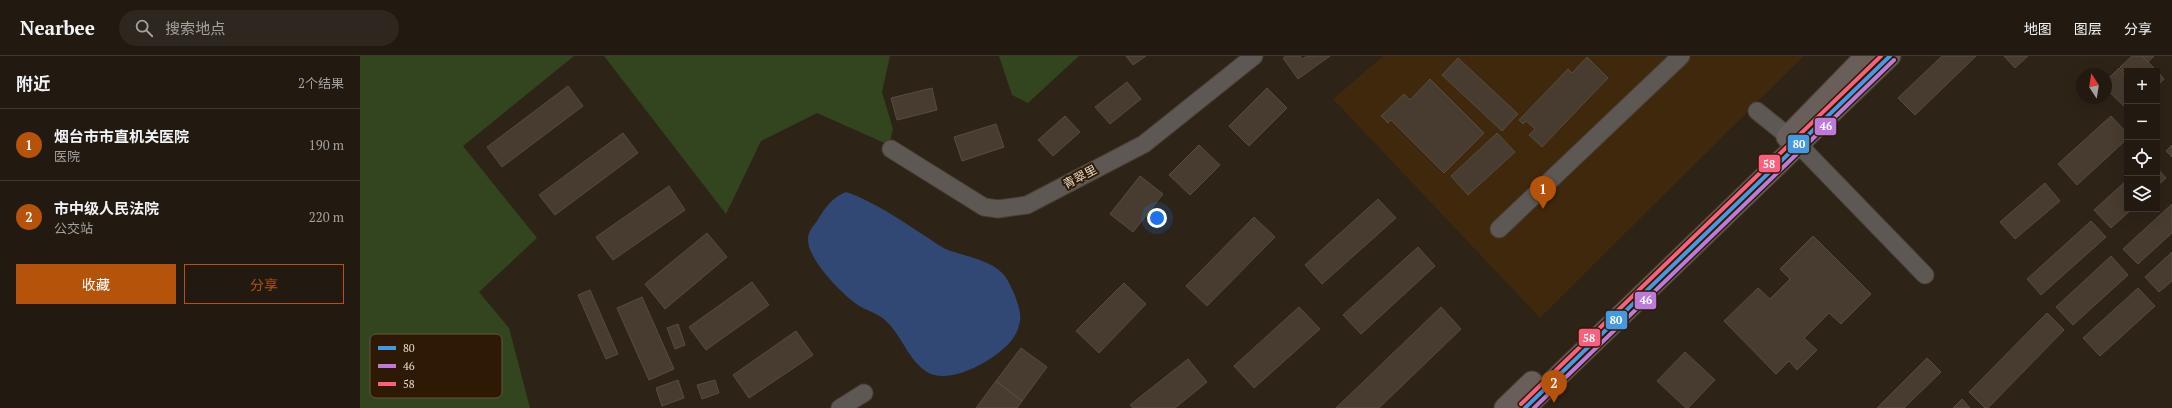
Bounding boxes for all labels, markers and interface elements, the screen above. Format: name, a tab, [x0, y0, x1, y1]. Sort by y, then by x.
search box	[119, 10, 399, 46]
text: Nearbee	[20, 15, 95, 40]
icon: search	[133, 17, 155, 39]
text: 搜索地点	[165, 18, 225, 38]
text: 地图	[2024, 19, 2052, 38]
text: 图层	[2074, 19, 2102, 38]
text: 分享	[2124, 19, 2152, 38]
north arrow	[2076, 68, 2112, 104]
map controls	[2124, 68, 2160, 212]
button: +	[2124, 68, 2160, 104]
text: 附近	[16, 72, 50, 95]
text: 2个结果	[298, 74, 344, 92]
button: −	[2124, 104, 2160, 140]
line badge: 46	[1814, 117, 1837, 136]
text: 46	[1820, 119, 1832, 133]
text: 烟台市市直机关医院	[54, 126, 189, 146]
line badge: 80	[1787, 134, 1810, 154]
text: 1	[25, 136, 33, 154]
text: 190 m	[309, 136, 344, 154]
text: 80	[1793, 137, 1805, 151]
button: locate	[2124, 140, 2160, 176]
text: 医院	[54, 147, 80, 165]
line badge: 58	[1758, 154, 1781, 173]
text: 58	[1763, 157, 1775, 171]
street label: 青翠里	[1060, 161, 1099, 192]
pin: 1	[1530, 176, 1556, 209]
button: layers	[2124, 176, 2160, 212]
text: 市中级人民法院	[54, 198, 159, 218]
text: 2	[25, 208, 33, 226]
text: 220 m	[309, 208, 344, 226]
your location	[1147, 208, 1167, 228]
text: 公交站	[54, 219, 93, 237]
button: 收藏	[16, 264, 176, 304]
button: 分享	[184, 264, 344, 304]
line badge: 46	[1634, 291, 1657, 310]
text: 46	[1640, 293, 1652, 307]
line badge: 80	[1605, 310, 1628, 330]
text: 80	[1610, 313, 1622, 327]
line badge: 58	[1578, 328, 1601, 347]
text: 58	[1583, 331, 1595, 345]
legend	[370, 334, 502, 398]
text: 80	[403, 341, 415, 355]
text: 46	[403, 359, 415, 373]
pin: 2	[1541, 370, 1567, 403]
text: 58	[403, 377, 415, 391]

